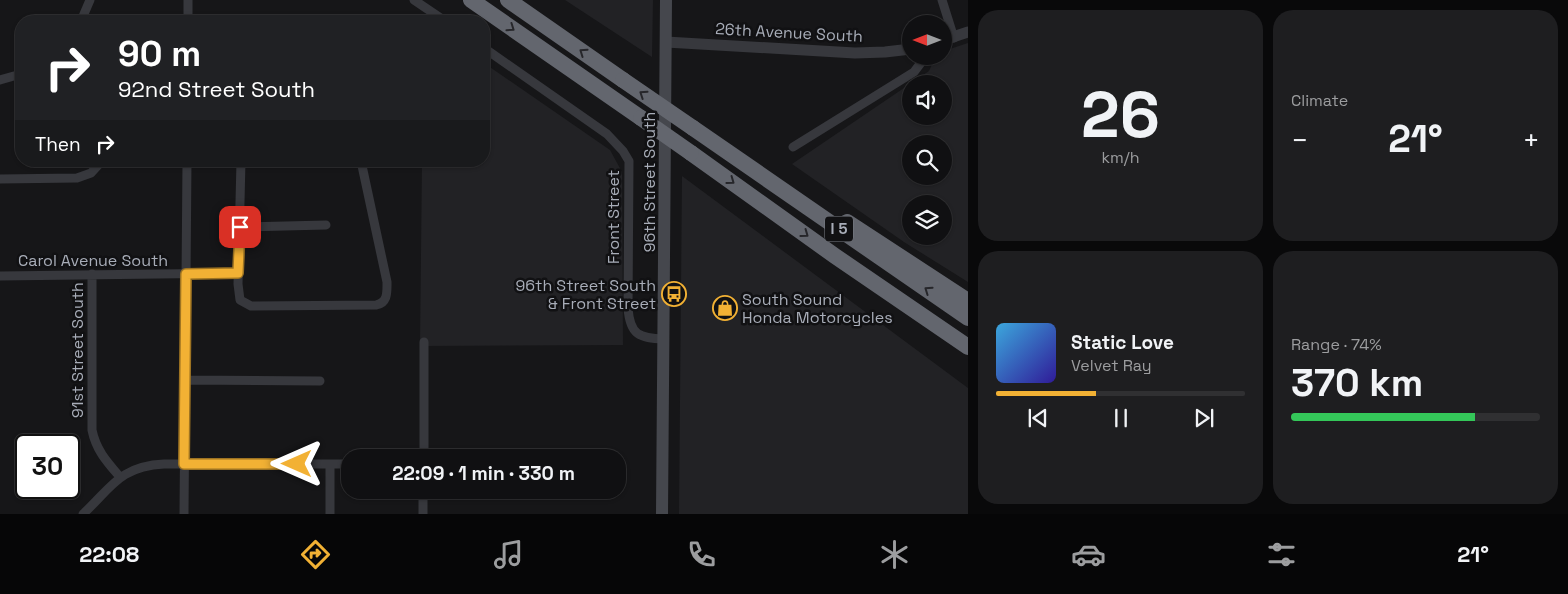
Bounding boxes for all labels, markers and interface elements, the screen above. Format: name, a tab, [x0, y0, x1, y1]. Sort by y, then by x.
north arrow	[902, 15, 952, 65]
map controls	[902, 15, 952, 245]
street label: 26th Avenue South	[715, 18, 863, 47]
one-way arrow	[505, 22, 515, 31]
text: 90 m	[118, 32, 201, 76]
icon: right	[35, 35, 100, 100]
one-way arrow	[579, 49, 589, 58]
text: 26	[1081, 73, 1160, 156]
text: 92nd Street South	[118, 75, 315, 103]
button: sound	[902, 75, 952, 125]
text: Climate	[1291, 90, 1348, 111]
one-way arrow	[640, 91, 649, 100]
street label: 96th Street South	[639, 112, 660, 252]
text: 21°	[1388, 115, 1443, 163]
text: −	[1291, 122, 1308, 158]
text: +	[1523, 122, 1540, 158]
icon: right	[91, 130, 119, 158]
text: Then	[35, 132, 81, 157]
button: search	[902, 135, 952, 185]
text: km/h	[1101, 147, 1140, 168]
street label: Front Street	[603, 170, 624, 264]
one-way arrow	[725, 175, 735, 184]
button: layers	[902, 195, 952, 245]
pin	[219, 206, 261, 248]
icon: arrive	[226, 213, 254, 241]
road number: I 5	[825, 216, 853, 242]
one-way arrow	[799, 228, 809, 237]
street label: Carol Avenue South	[18, 250, 168, 271]
place label: 96th Street South & Front Street	[515, 275, 656, 314]
bus stop icon: 96th Street South & Front Street	[661, 281, 687, 307]
street label: 91st Street South	[67, 282, 88, 418]
one-way arrow	[924, 287, 933, 297]
place label: South Sound Honda Motorcycles	[742, 289, 893, 328]
shop icon: South Sound Honda Motorcycles	[712, 295, 738, 321]
text: Static Love	[1071, 330, 1174, 355]
text: Range · 74%	[1291, 334, 1382, 355]
text: Velvet Ray	[1071, 355, 1152, 376]
text: 370 km	[1291, 359, 1423, 407]
icon: previous	[1024, 404, 1052, 432]
icon: pause	[1107, 404, 1135, 432]
icon: next	[1190, 404, 1218, 432]
speed limit sign: 30	[15, 434, 80, 499]
position arrow	[270, 437, 322, 489]
text: 22:09 · 1 min · 330 m	[392, 461, 575, 486]
icon: directions	[298, 537, 333, 572]
icon: music	[491, 537, 526, 572]
icon: phone	[684, 537, 719, 572]
icon: climate	[877, 537, 912, 572]
icon: car	[1071, 537, 1106, 572]
icon: filters	[1264, 537, 1299, 572]
text: 22:08	[79, 540, 139, 568]
text: 21°	[1457, 540, 1489, 568]

